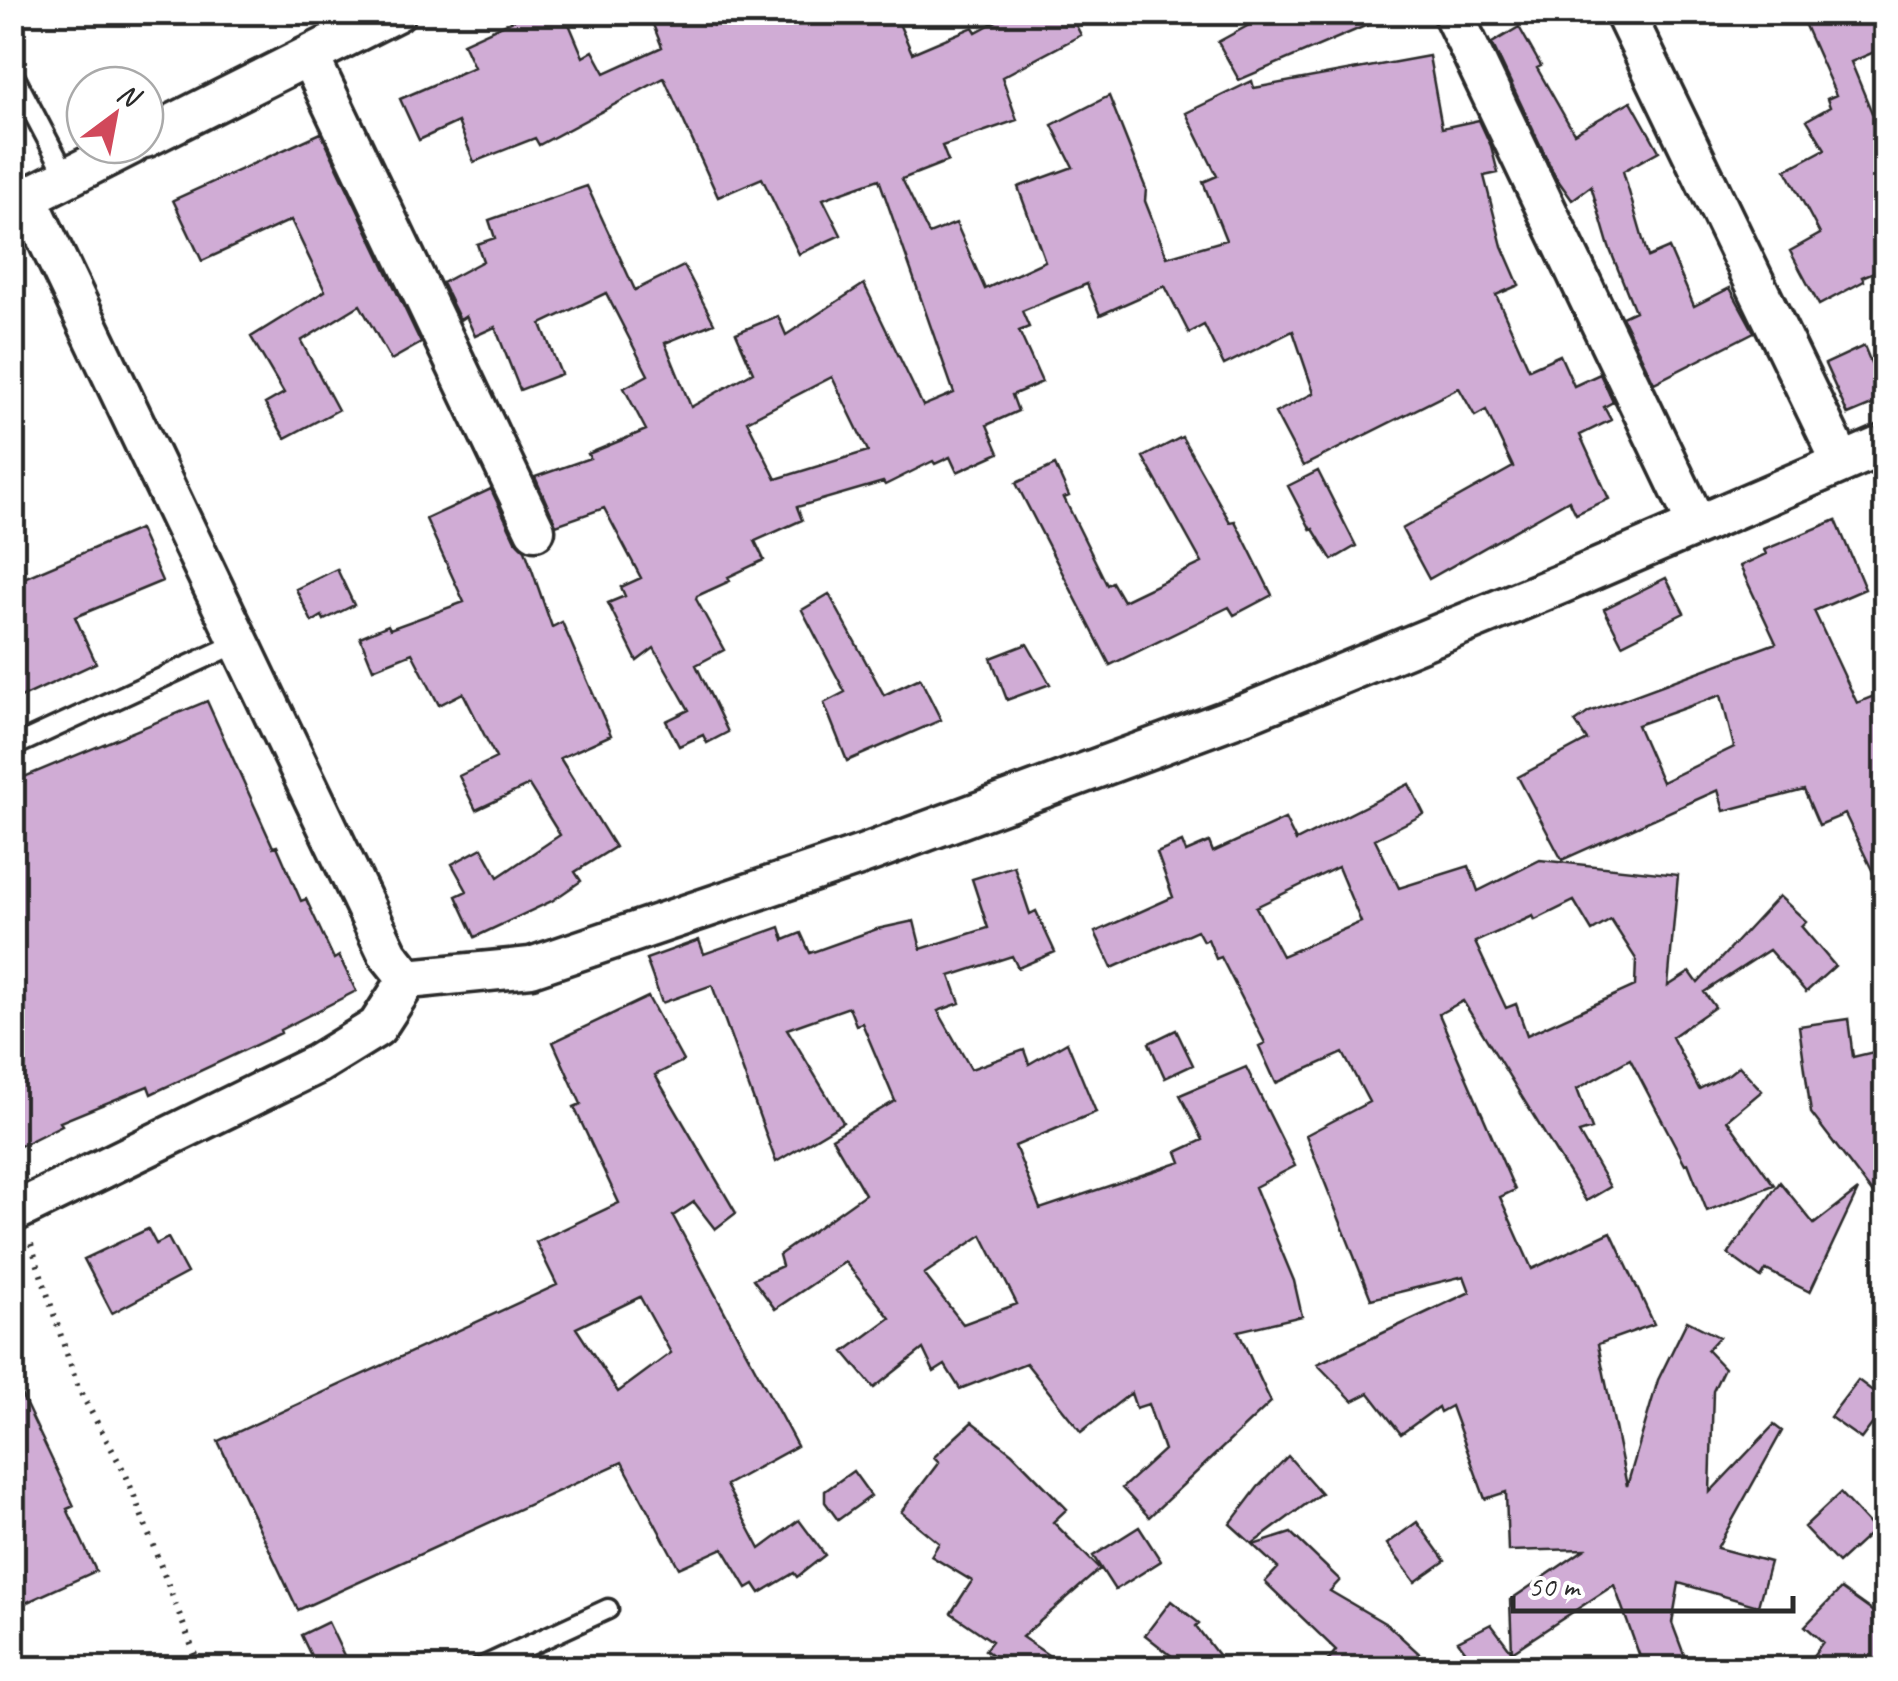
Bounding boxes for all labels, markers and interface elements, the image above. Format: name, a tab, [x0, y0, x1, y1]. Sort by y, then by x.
north arrow	[65, 65, 165, 165]
text: N	[111, 75, 149, 116]
scale bar	[1513, 1551, 1793, 1613]
text: 50 m	[1528, 1567, 1581, 1605]

